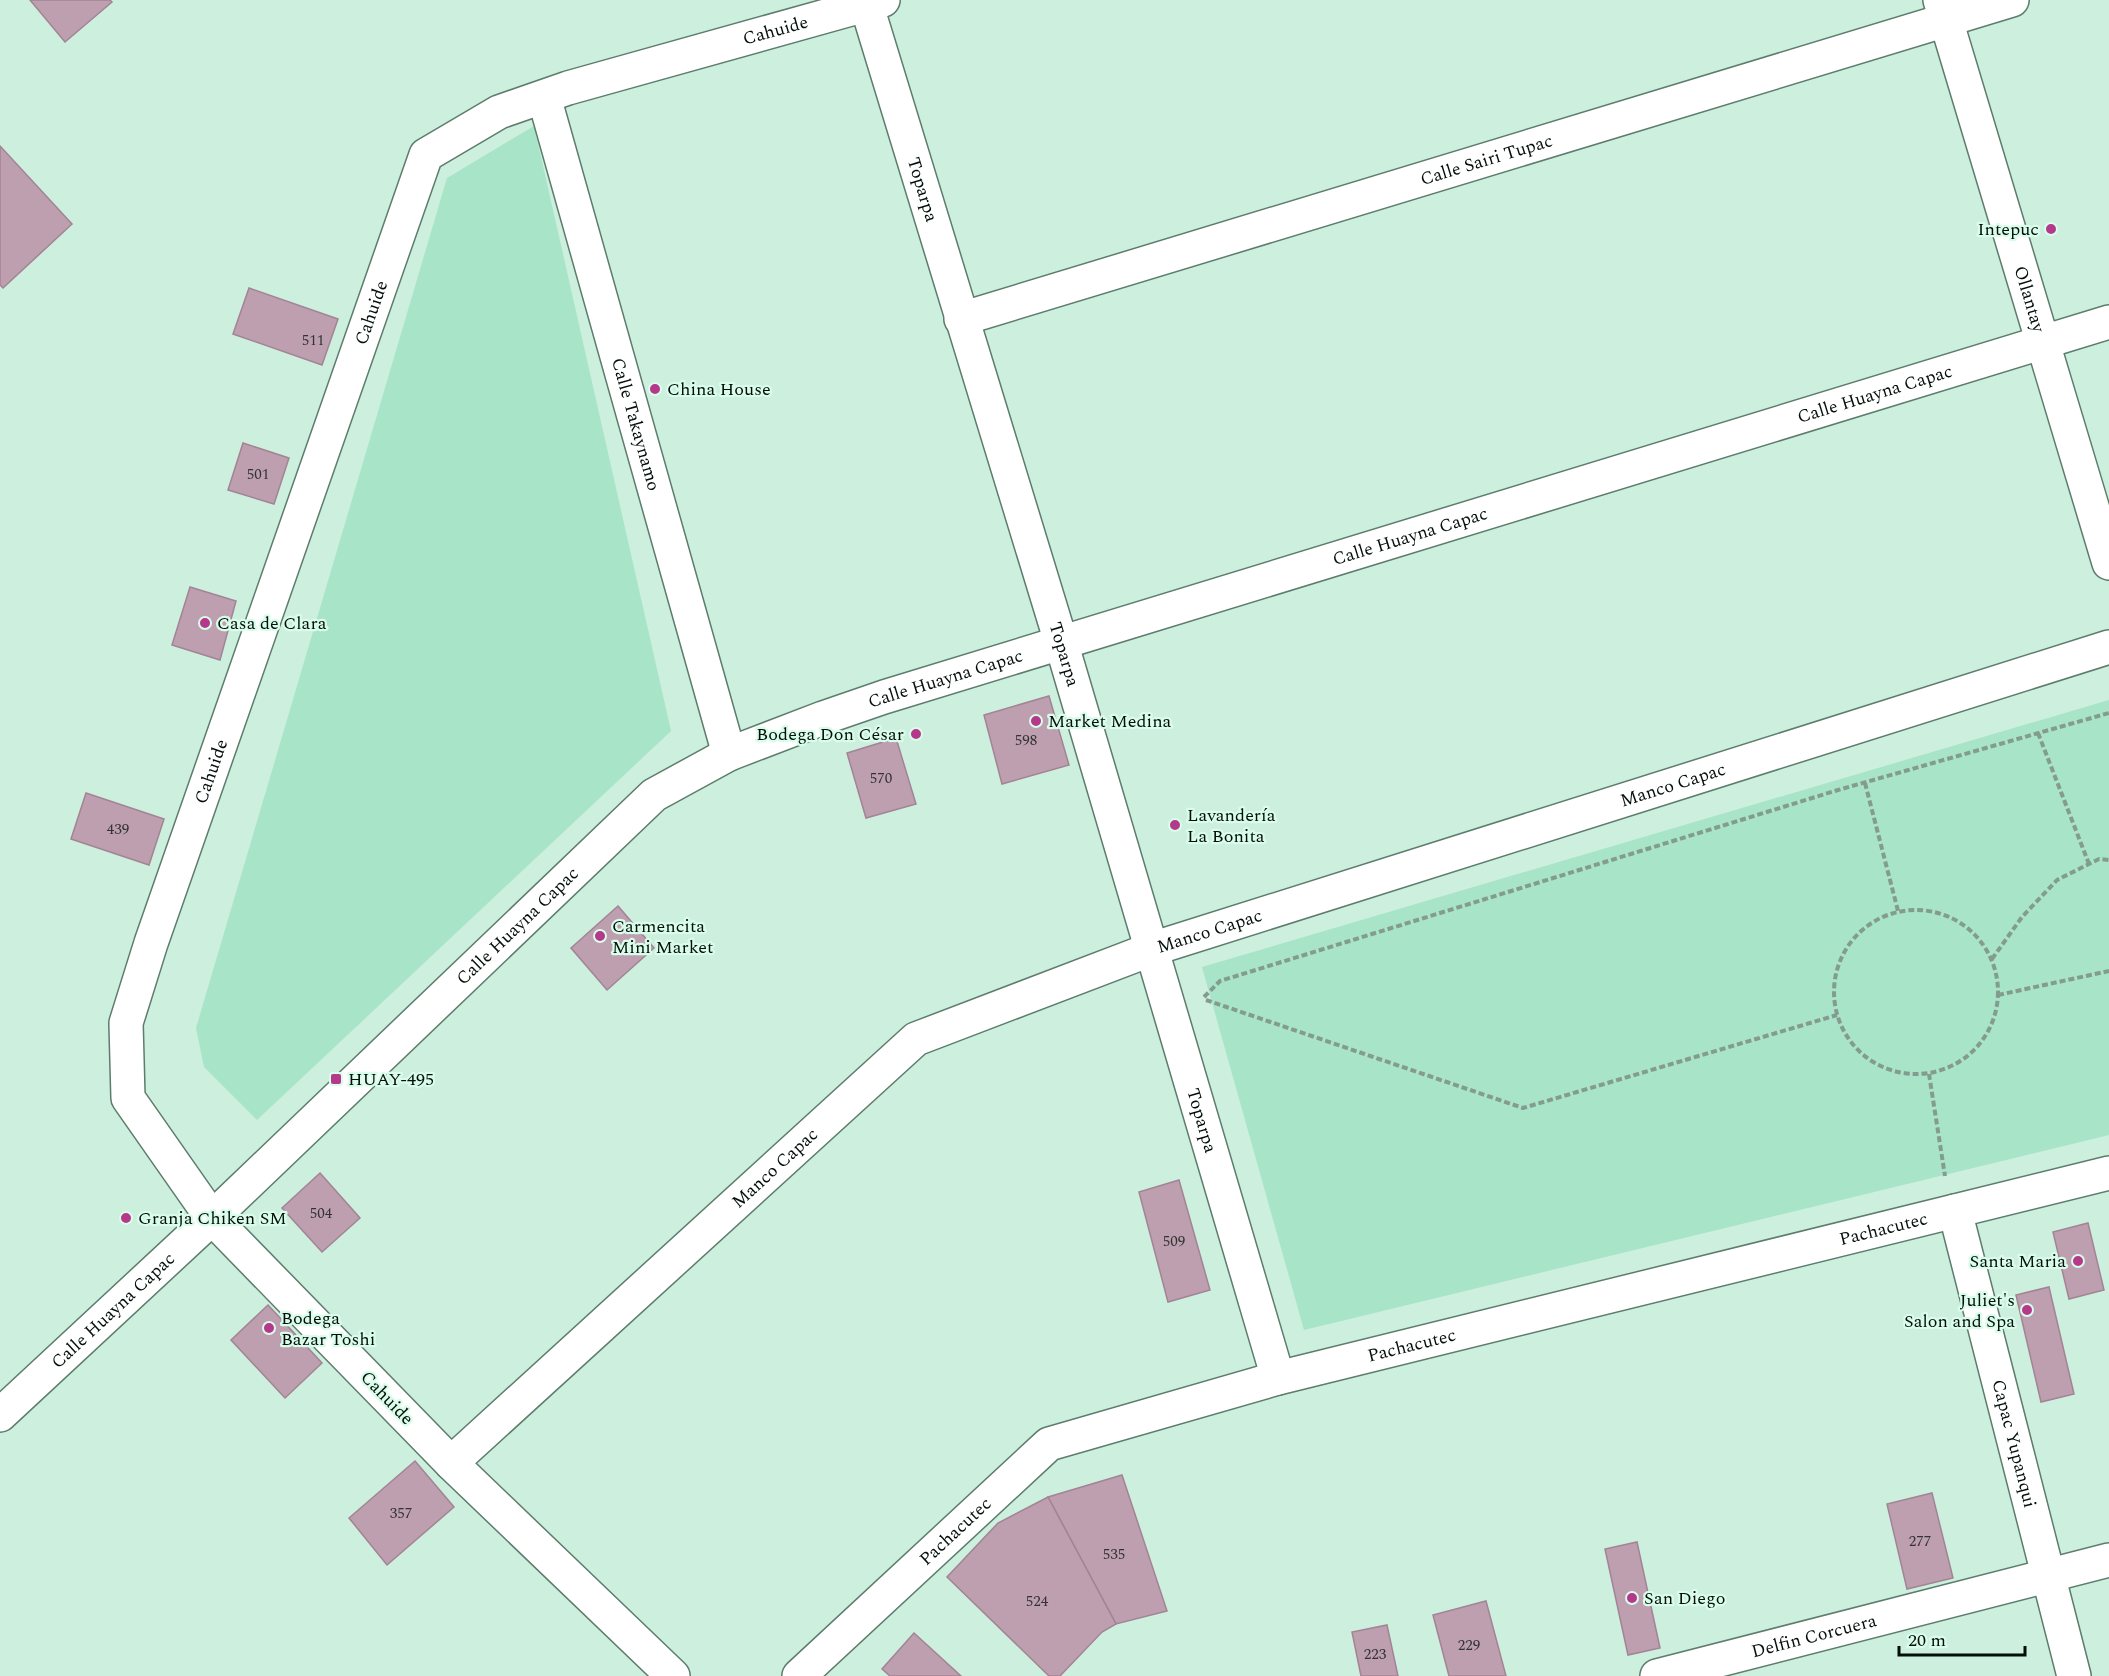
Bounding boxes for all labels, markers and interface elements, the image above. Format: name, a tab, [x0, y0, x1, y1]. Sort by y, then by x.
street label: Cahuide	[740, 8, 811, 52]
street label: Calle Sairi Tupac	[1417, 127, 1556, 192]
street label: Toparpa	[900, 154, 945, 225]
place label: Intepuc	[1977, 216, 2039, 243]
marker: Intepuc	[2044, 222, 2058, 236]
street label: Ollantay	[2007, 262, 2053, 337]
street label: Cahuide	[347, 277, 395, 349]
house number: 511	[302, 329, 324, 352]
street label: Calle Takaynamo	[605, 355, 668, 494]
street label: Calle Huayna Capac	[1794, 357, 1956, 430]
place label: China House	[667, 376, 771, 403]
marker: China House	[648, 382, 662, 396]
house number: 501	[247, 463, 269, 486]
street label: Calle Huayna Capac	[1329, 499, 1491, 572]
place label: Casa de Clara	[217, 610, 327, 637]
marker: Casa de Clara	[198, 616, 212, 630]
street label: Toparpa	[1042, 619, 1087, 690]
street label: Calle Huayna Capac	[864, 642, 1026, 715]
place label: Market Medina	[1048, 708, 1172, 735]
marker: Market Medina	[1029, 714, 1043, 728]
place label: Bodega Don César	[756, 721, 904, 748]
marker: Bodega Don César	[909, 727, 923, 741]
house number: 598	[1015, 729, 1037, 752]
street label: Cahuide	[187, 735, 235, 807]
street label: Manco Capac	[1617, 755, 1729, 814]
house number: 570	[870, 767, 892, 790]
place label: Lavandería La Bonita	[1187, 802, 1276, 850]
house number: 439	[107, 818, 129, 841]
marker: Lavandería La Bonita	[1168, 818, 1182, 832]
street label: Calle Huayna Capac	[450, 860, 585, 991]
street label: Manco Capac	[1153, 902, 1265, 960]
place label: Carmencita Mini Market	[612, 913, 713, 961]
marker: Carmencita Mini Market	[593, 929, 607, 943]
place label: HUAY-495	[348, 1066, 434, 1093]
marker: HUAY-495	[329, 1072, 343, 1086]
street label: Toparpa	[1180, 1085, 1224, 1156]
street label: Manco Capac	[725, 1121, 824, 1215]
house number: 504	[310, 1202, 333, 1225]
place label: Granja Chiken SM	[138, 1205, 287, 1232]
street label: Pachacutec	[1836, 1205, 1930, 1253]
marker: Granja Chiken SM	[119, 1211, 133, 1225]
house number: 509	[1163, 1230, 1185, 1253]
street label: Calle Huayna Capac	[45, 1245, 181, 1375]
place label: Santa Maria	[1969, 1248, 2066, 1275]
marker: Santa Maria	[2071, 1254, 2085, 1268]
place label: Juliet's Salon and Spa	[1904, 1287, 2015, 1335]
marker: Juliet's Salon and Spa	[2020, 1303, 2034, 1317]
place label: Bodega Bazar Toshi	[281, 1305, 375, 1353]
marker: Bodega Bazar Toshi	[262, 1321, 276, 1335]
street label: Pachacutec	[1365, 1321, 1459, 1369]
street label: Cahuide	[354, 1365, 420, 1431]
street label: Capac Yupanqui	[1985, 1376, 2044, 1511]
street label: Pachacutec	[913, 1491, 997, 1572]
house number: 357	[390, 1502, 412, 1525]
house number: 277	[1909, 1530, 1931, 1553]
house number: 535	[1103, 1543, 1125, 1566]
place label: San Diego	[1644, 1585, 1725, 1612]
house number: 524	[1026, 1590, 1049, 1613]
marker: San Diego	[1625, 1591, 1639, 1605]
street label: Delfin Corcuera	[1748, 1607, 1880, 1665]
scale bar	[1899, 1619, 2025, 1657]
text: 20 m	[1908, 1627, 1946, 1654]
house number: 229	[1458, 1634, 1480, 1657]
house number: 223	[1364, 1643, 1387, 1666]

